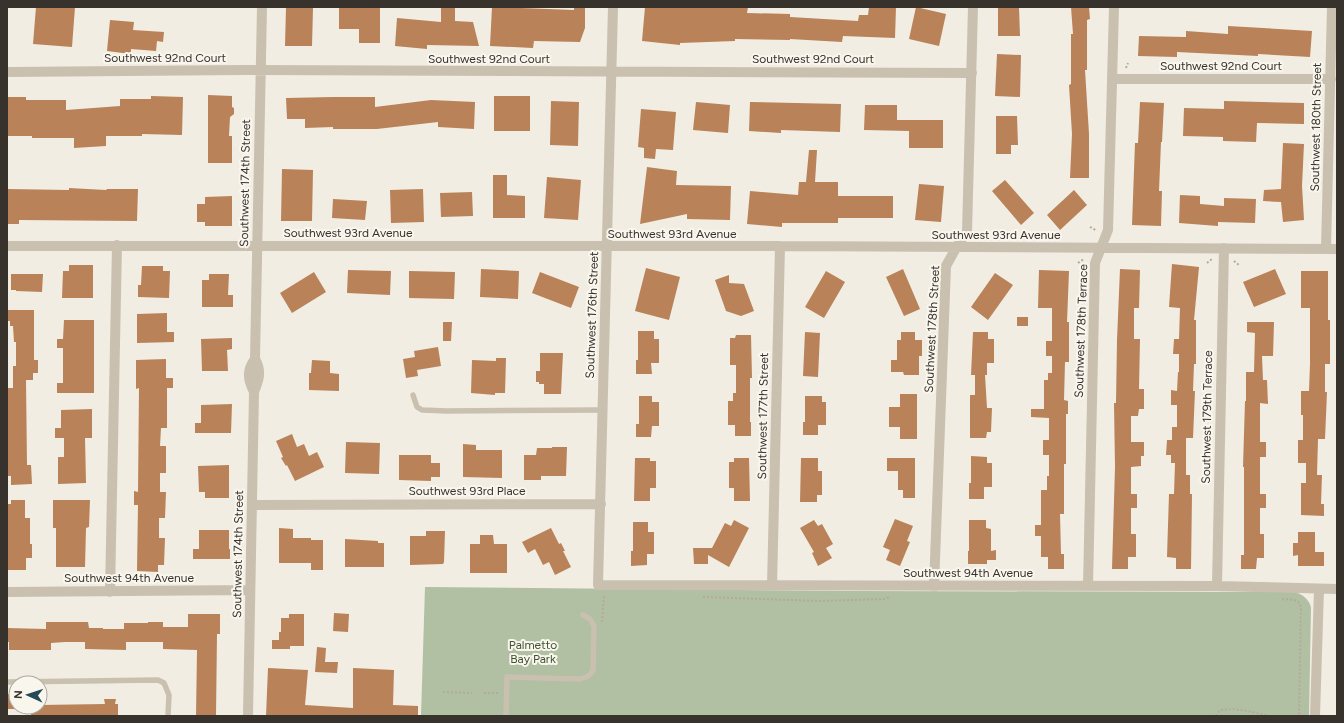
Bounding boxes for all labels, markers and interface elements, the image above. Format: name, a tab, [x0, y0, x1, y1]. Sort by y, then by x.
street label: Southwest 92nd Court	[104, 51, 227, 65]
street label: Southwest 92nd Court	[428, 52, 551, 66]
street label: Southwest 92nd Court	[752, 52, 875, 66]
street label: Southwest 92nd Court	[1160, 59, 1283, 73]
street label: Southwest 180th Street	[1308, 62, 1324, 192]
street label: Southwest 174th Street	[237, 119, 253, 247]
street label: Southwest 93rd Avenue	[283, 226, 413, 240]
street label: Southwest 93rd Avenue	[607, 227, 737, 241]
street label: Southwest 93rd Avenue	[931, 228, 1061, 242]
street label: Southwest 176th Street	[583, 251, 601, 379]
street label: Southwest 178th Terrace	[1072, 263, 1090, 398]
street label: Southwest 178th Street	[922, 264, 942, 393]
street label: Southwest 179th Terrace	[1199, 350, 1215, 484]
street label: Southwest 177th Street	[755, 352, 771, 479]
street label: Southwest 93rd Place	[408, 484, 526, 498]
street label: Southwest 174th Street	[230, 490, 246, 618]
street label: Southwest 94th Avenue	[903, 566, 1033, 580]
street label: Southwest 94th Avenue	[64, 571, 194, 585]
park label: Palmetto Bay Park	[509, 638, 557, 666]
north arrow	[8, 675, 48, 715]
text: N	[12, 690, 25, 699]

